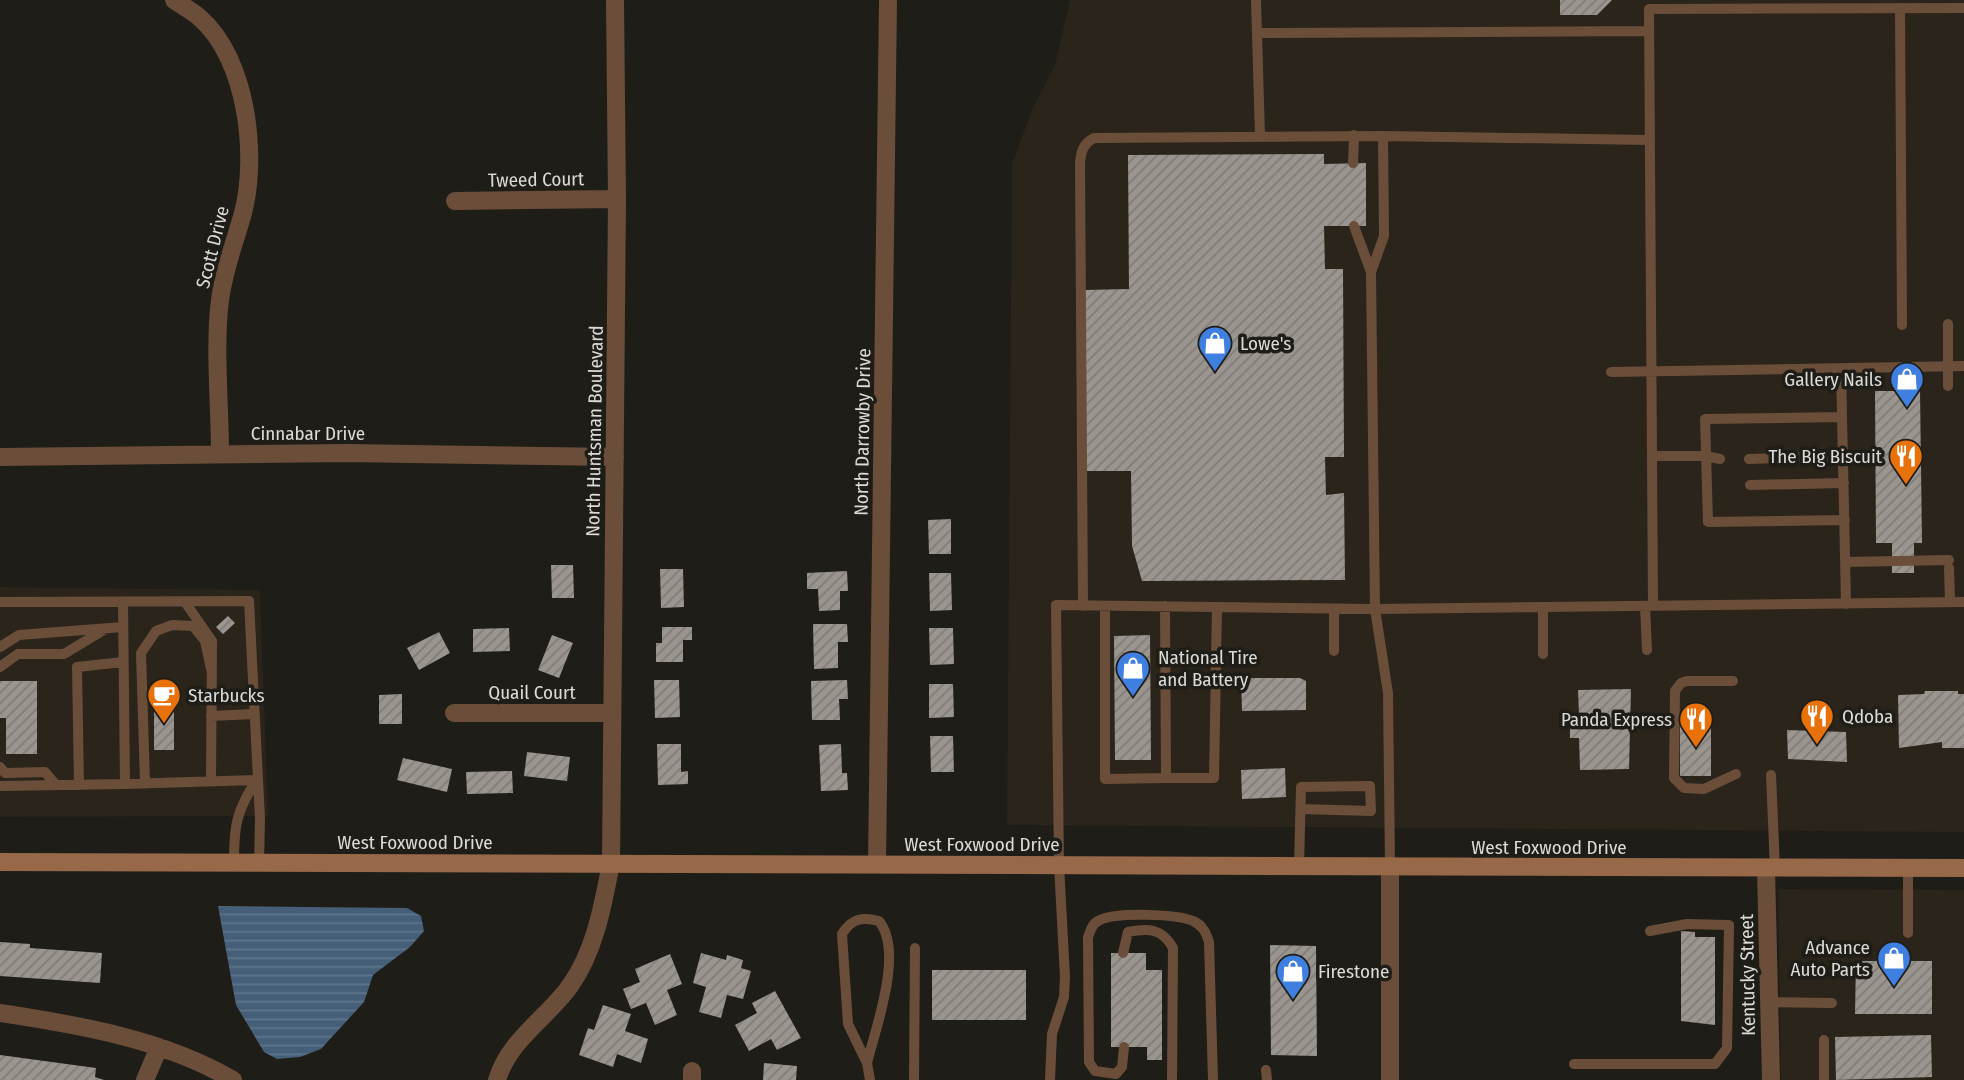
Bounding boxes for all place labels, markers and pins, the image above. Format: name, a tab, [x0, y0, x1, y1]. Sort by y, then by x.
shop icon: Lowe's	[1196, 324, 1234, 373]
place label: Lowe's	[1240, 332, 1291, 355]
shop icon: Gallery Nails	[1888, 360, 1926, 409]
place label: Gallery Nails	[1784, 368, 1882, 391]
restaurant icon: The Big Biscuit	[1887, 437, 1925, 486]
place label: The Big Biscuit	[1769, 445, 1883, 468]
place label: National Tire and Battery	[1158, 646, 1258, 691]
shop icon: National Tire and Battery	[1114, 649, 1152, 698]
cafe icon: Starbucks	[145, 676, 183, 725]
place label: Starbucks	[188, 684, 265, 707]
restaurant icon: Qdoba	[1798, 697, 1836, 746]
restaurant icon: Panda Express	[1677, 700, 1715, 749]
place label: Qdoba	[1842, 705, 1893, 728]
place label: Panda Express	[1561, 708, 1672, 731]
place label: Advance Auto Parts	[1790, 936, 1870, 981]
shop icon: Advance Auto Parts	[1875, 939, 1913, 988]
shop icon: Firestone	[1274, 952, 1312, 1001]
place label: Firestone	[1318, 960, 1389, 983]

